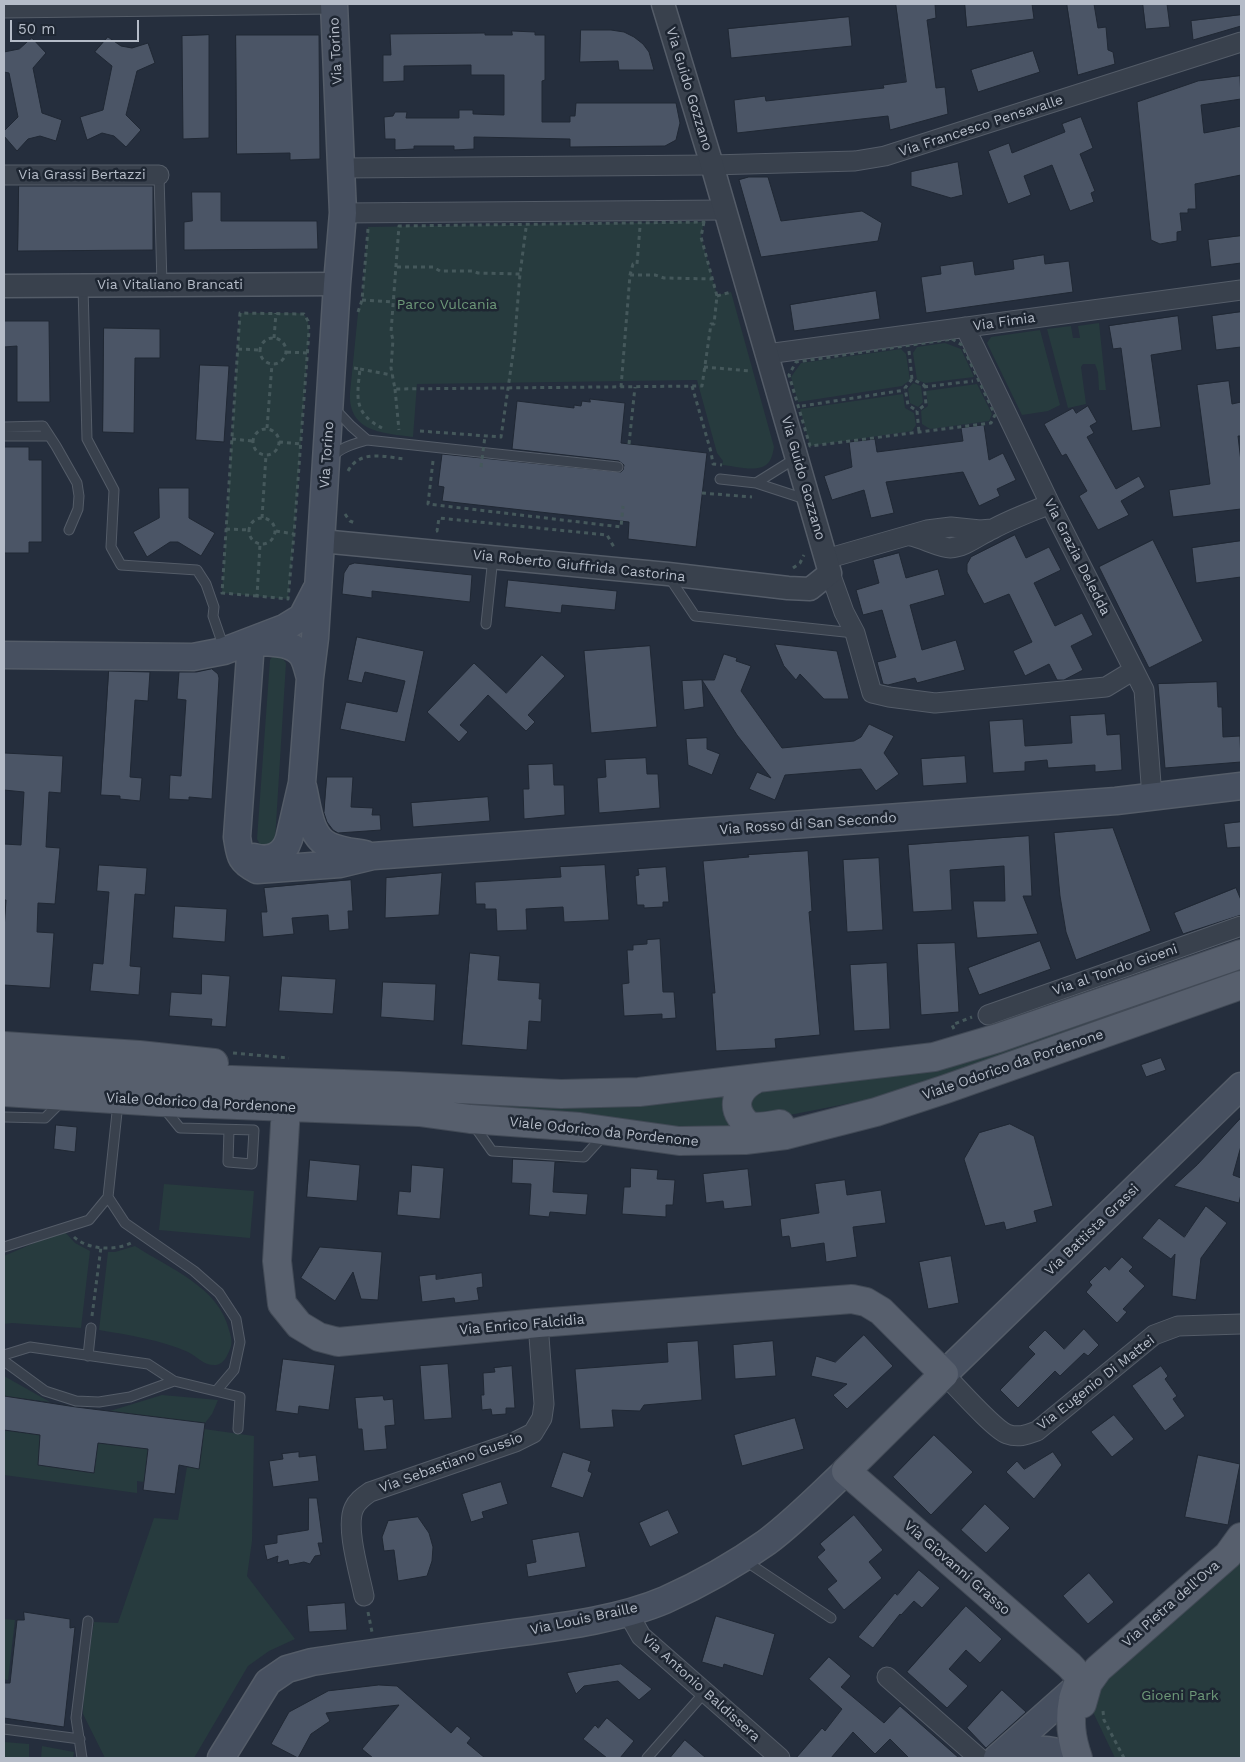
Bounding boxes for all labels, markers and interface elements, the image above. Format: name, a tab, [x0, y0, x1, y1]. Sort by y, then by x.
scale bar	[12, 10, 141, 42]
street label: Via Torino	[326, 17, 346, 85]
text: 50 m	[18, 20, 55, 38]
street label: Via Guido Gozzano	[662, 25, 716, 153]
street label: Via Francesco Pensavalle	[897, 91, 1065, 161]
street label: Via Grassi Bertazzi	[18, 167, 146, 183]
street label: Via Vitaliano Brancati	[97, 277, 243, 293]
park label: Parco Vulcania	[397, 297, 497, 313]
street label: Via Fimia	[972, 309, 1036, 335]
street label: Via Guido Gozzano	[777, 414, 829, 542]
street label: Via Torino	[316, 421, 338, 489]
street label: Via Grazia Deledda	[1040, 496, 1114, 618]
street label: Via Roberto Giuffrida Castorina	[472, 546, 686, 586]
street label: Via Rosso di San Secondo	[719, 809, 897, 839]
street label: Via al Tondo Gioeni	[1050, 941, 1180, 999]
street label: Viale Odorico da Pordenone	[920, 1026, 1106, 1104]
street label: Viale Odorico da Pordenone	[105, 1090, 297, 1116]
street label: Viale Odorico da Pordenone	[508, 1114, 700, 1150]
street label: Via Battista Grassi	[1041, 1181, 1143, 1279]
street label: Via Enrico Falcidia	[459, 1311, 585, 1339]
street label: Via Eugenio Di Mattei	[1034, 1332, 1158, 1434]
street label: Via Sebastiano Gussio	[377, 1429, 525, 1497]
street label: Via Giovanni Grasso	[900, 1517, 1014, 1619]
street label: Via Pietra dell'Ova	[1119, 1557, 1223, 1651]
street label: Via Louis Braille	[529, 1599, 639, 1639]
street label: Via Antonio Baldissera	[638, 1630, 764, 1746]
park label: Gioeni Park	[1141, 1688, 1219, 1704]

